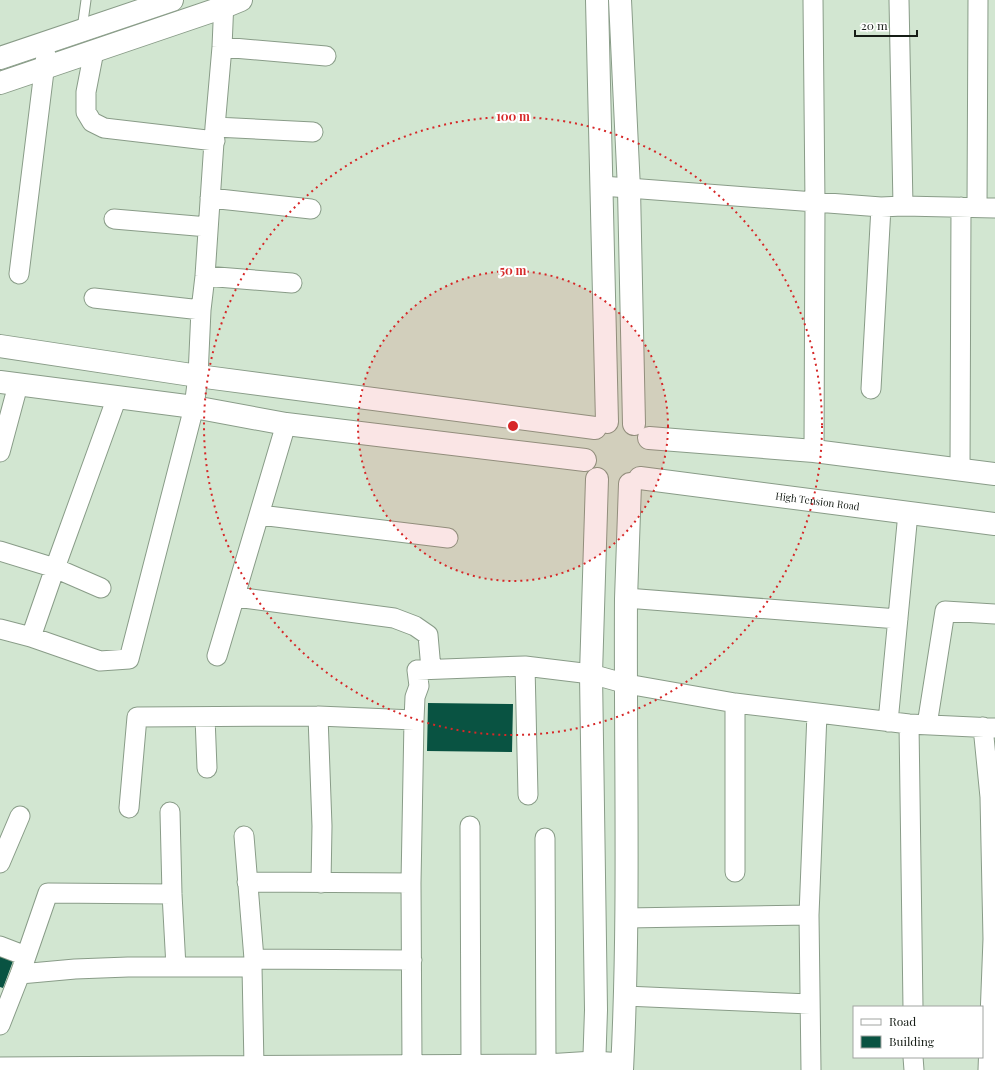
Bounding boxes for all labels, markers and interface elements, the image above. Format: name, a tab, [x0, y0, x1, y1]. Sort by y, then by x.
scale bar	[855, 12, 917, 38]
text: 20 m	[861, 17, 888, 33]
text: 100 m	[496, 108, 530, 124]
text: 50 m	[500, 262, 527, 278]
centre of rings	[506, 419, 520, 433]
street label: High Tension Road	[775, 489, 861, 513]
legend	[853, 1006, 983, 1058]
text: Road	[889, 1013, 916, 1029]
text: Building	[889, 1033, 935, 1049]

